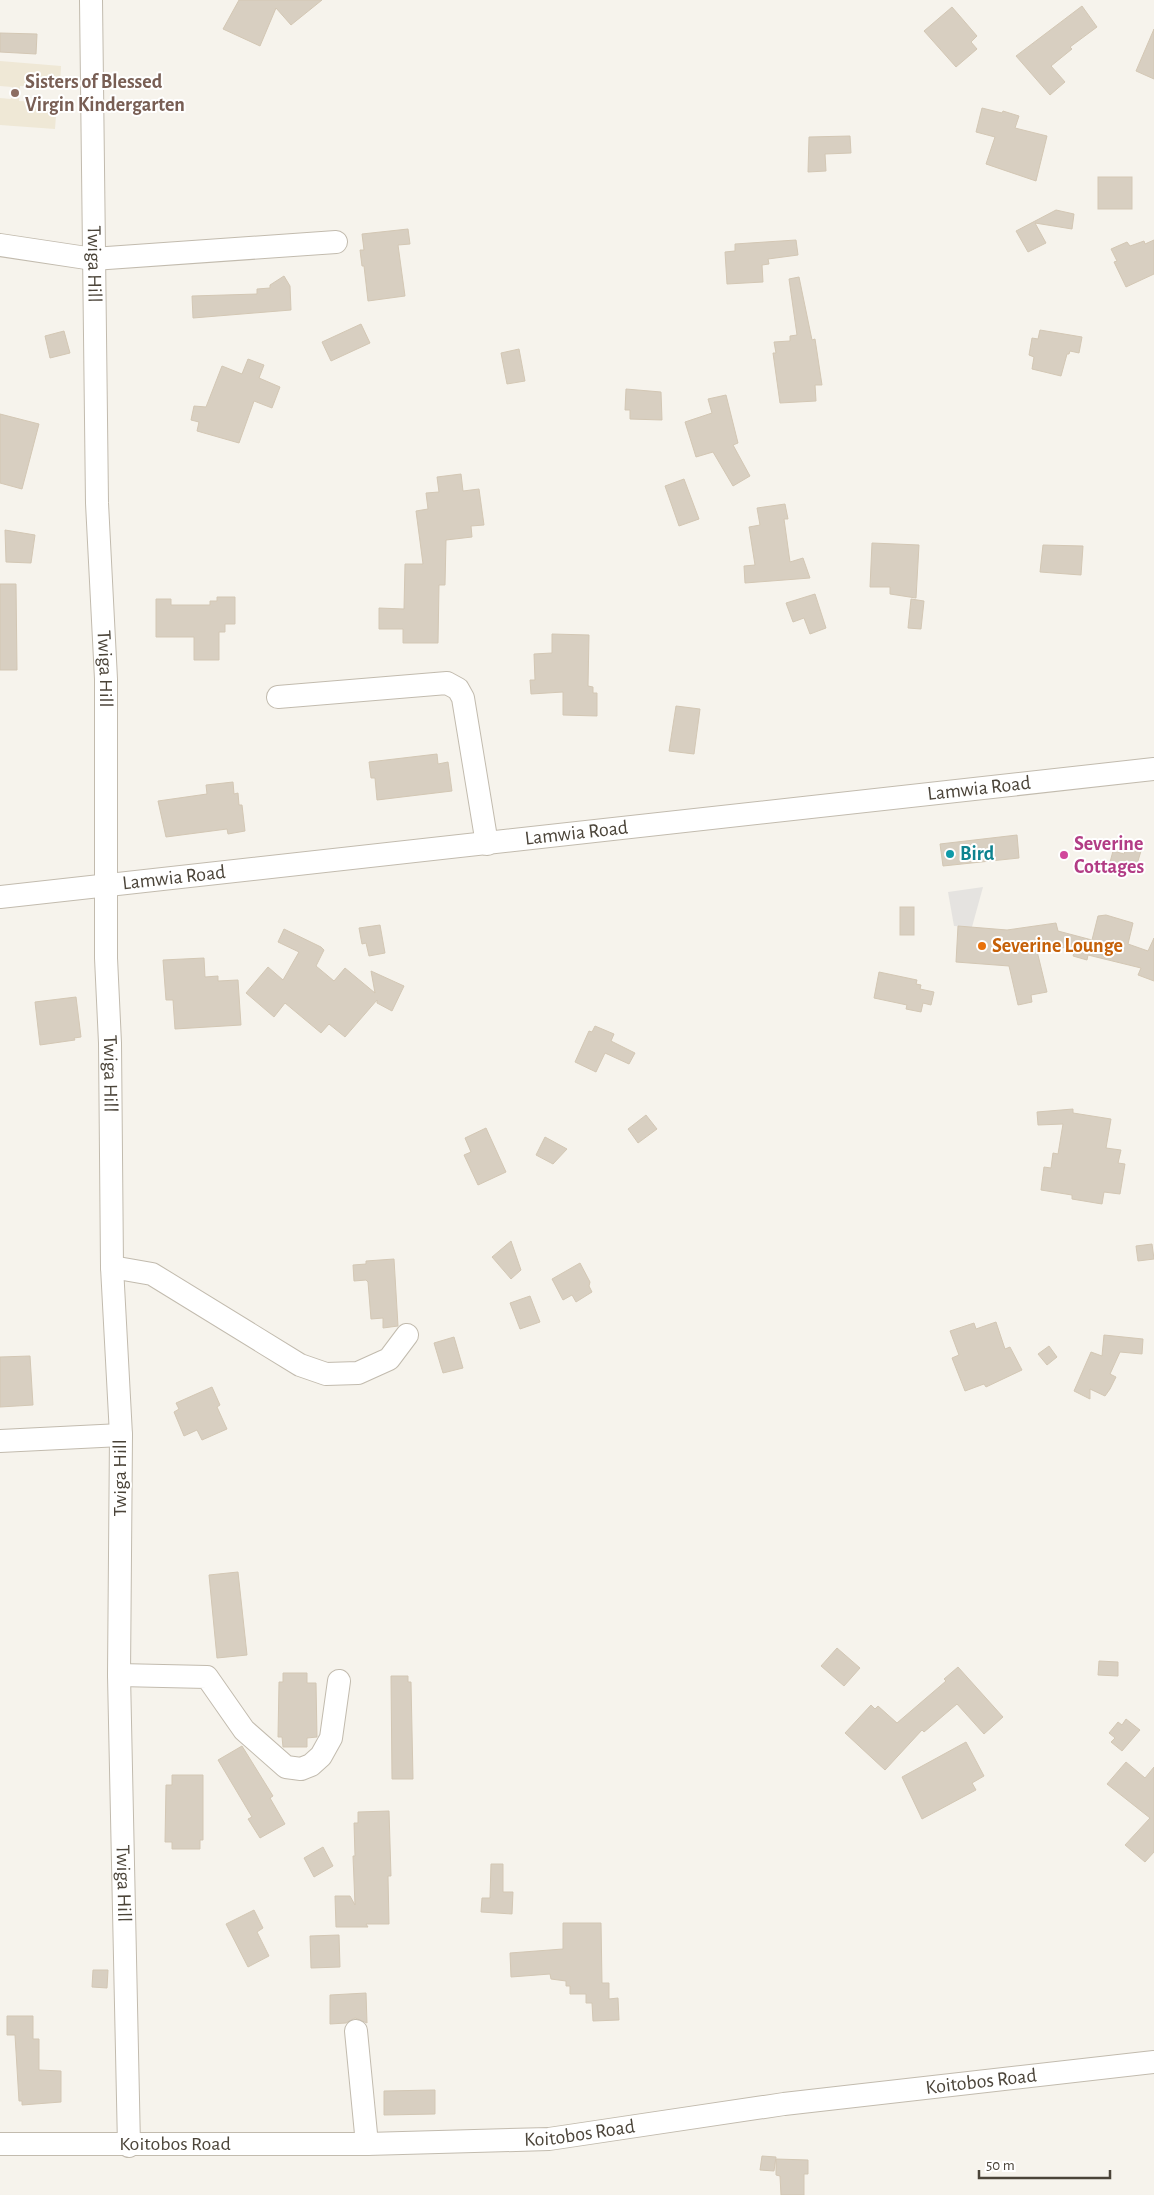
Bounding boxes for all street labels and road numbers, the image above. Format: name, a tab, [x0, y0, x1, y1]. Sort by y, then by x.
street label: Twiga Hill	[84, 225, 105, 303]
street label: Twiga Hill	[94, 630, 116, 707]
street label: Lamwia Road	[926, 773, 1032, 804]
street label: Lamwia Road	[524, 817, 629, 849]
street label: Lamwia Road	[121, 862, 227, 893]
street label: Twiga Hill	[100, 1035, 121, 1112]
street label: Twiga Hill	[110, 1439, 130, 1517]
street label: Twiga Hill	[113, 1844, 134, 1922]
street label: Koitobos Road	[924, 2065, 1038, 2098]
street label: Koitobos Road	[524, 2116, 636, 2150]
street label: Koitobos Road	[119, 2134, 231, 2154]

